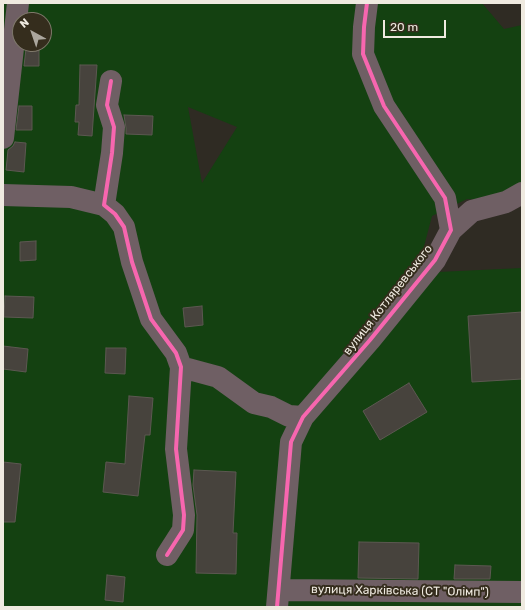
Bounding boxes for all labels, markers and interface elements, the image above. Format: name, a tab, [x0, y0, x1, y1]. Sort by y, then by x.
north arrow	[12, 12, 52, 52]
scale bar	[385, 12, 448, 38]
text: N	[17, 16, 32, 31]
text: 20 m	[390, 20, 418, 34]
street label: вулиця Котляревського	[340, 242, 436, 358]
street label: вулиця Харківська (СТ "Олімп")	[311, 582, 489, 600]

